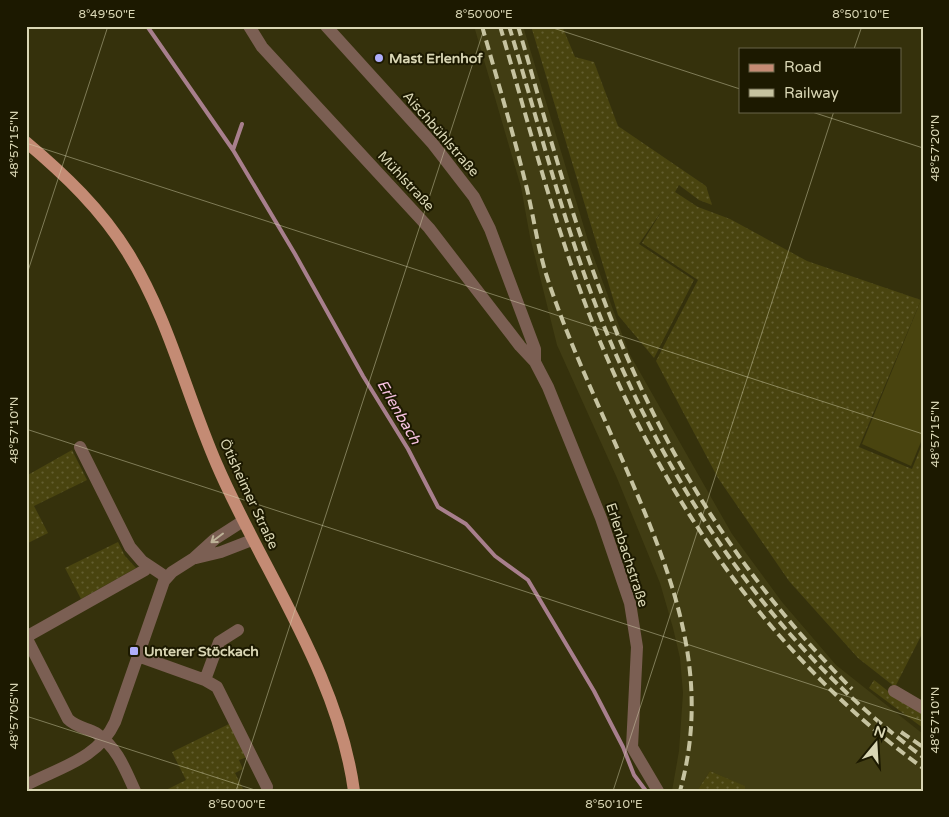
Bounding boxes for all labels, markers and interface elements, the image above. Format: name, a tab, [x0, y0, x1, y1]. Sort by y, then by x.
text: 8°49'50"E	[79, 7, 136, 21]
text: 8°50'00"E	[455, 7, 513, 21]
text: 8°50'10"E	[832, 7, 890, 21]
legend	[739, 48, 902, 112]
place label: Mast Erlenhof	[389, 50, 483, 67]
marker: Mast Erlenhof	[373, 52, 385, 64]
text: Road	[784, 58, 822, 76]
text: Railway	[784, 84, 839, 102]
street label: Aischbühlstraße	[399, 88, 483, 180]
text: 48°57'15"N	[7, 111, 21, 178]
text: 48°57'20"N	[928, 115, 942, 182]
street label: Mühlstraße	[374, 148, 438, 214]
water label: Erlenbach	[373, 376, 425, 448]
text: 48°57'10"N	[7, 397, 21, 464]
text: 48°57'15"N	[928, 401, 942, 468]
street label: Ötisheimer Straße	[216, 436, 282, 552]
street label: Erlenbachstraße	[602, 501, 652, 609]
one-way arrow	[210, 533, 224, 543]
place label: Unterer Stöckach	[144, 643, 259, 660]
marker: Unterer Stöckach	[128, 645, 140, 657]
text: 48°57'05"N	[7, 683, 21, 750]
text: 48°57'10"N	[928, 687, 942, 754]
north arrow	[852, 720, 902, 770]
text: N	[872, 722, 888, 742]
text: 8°50'00"E	[208, 797, 266, 811]
text: 8°50'10"E	[585, 797, 643, 811]

